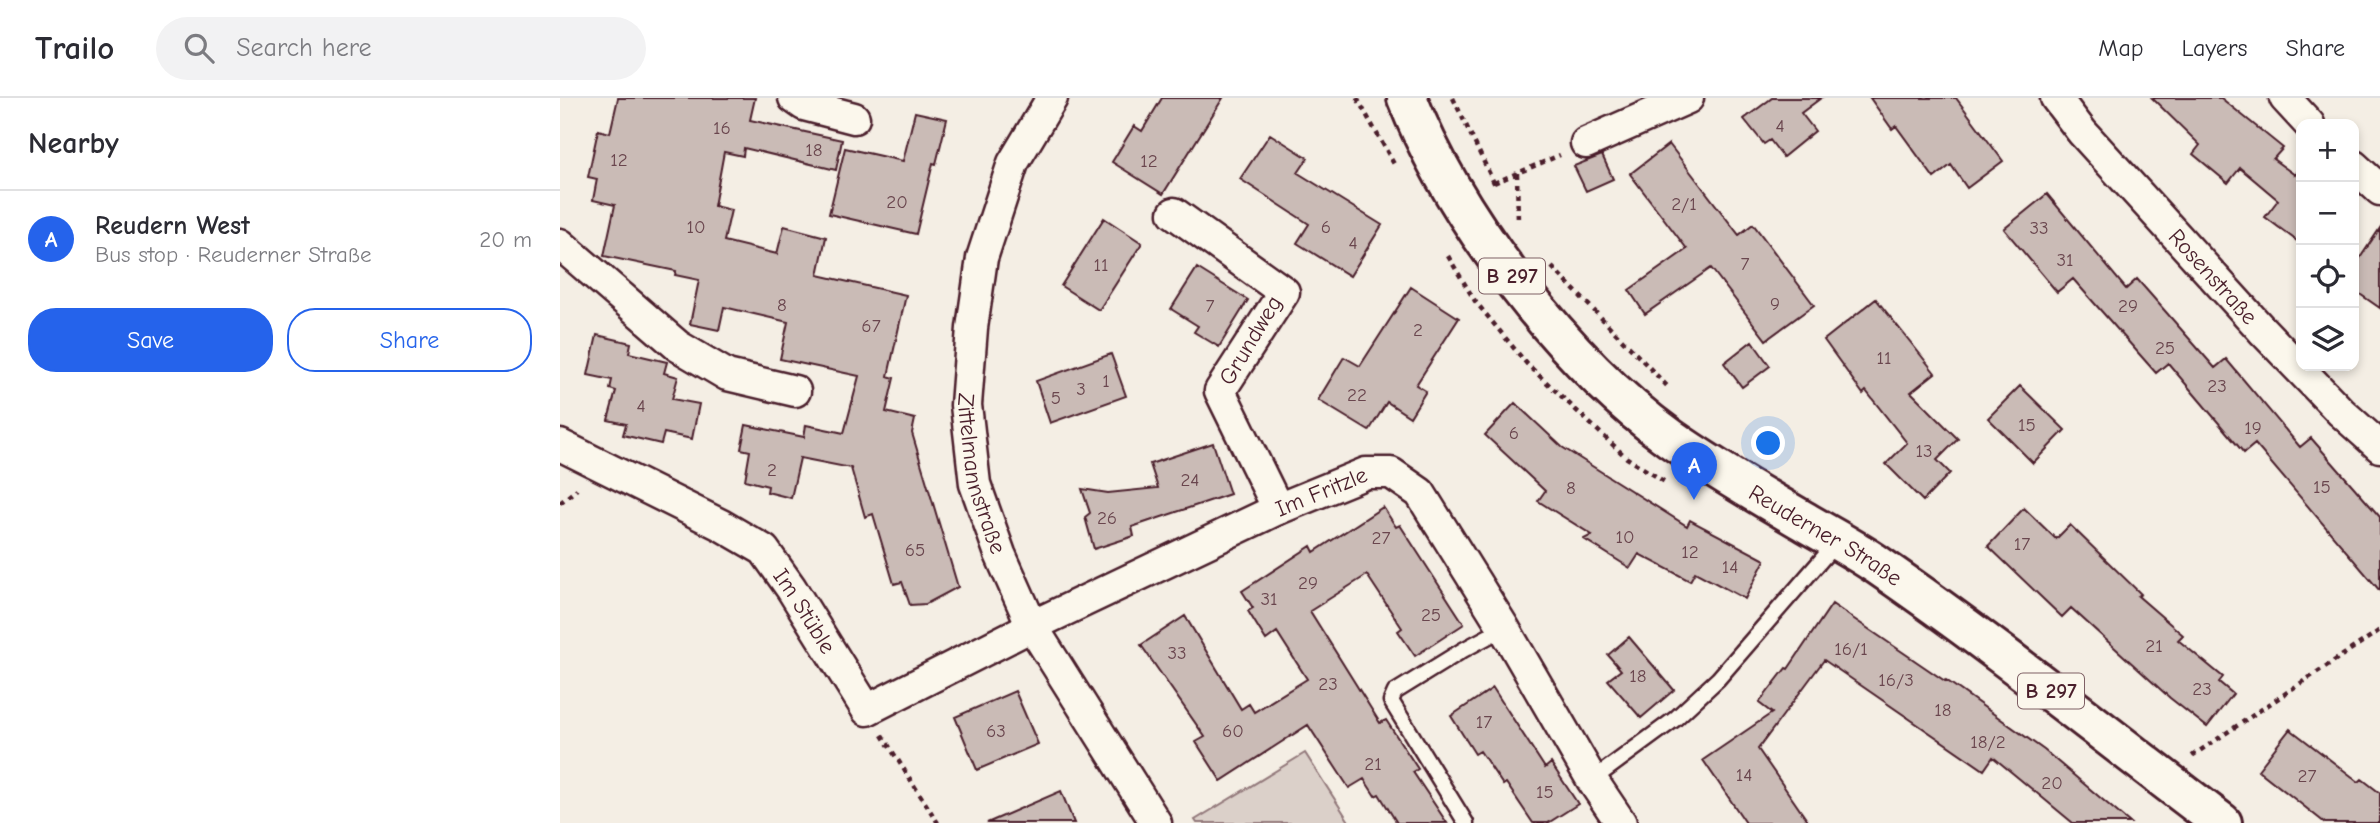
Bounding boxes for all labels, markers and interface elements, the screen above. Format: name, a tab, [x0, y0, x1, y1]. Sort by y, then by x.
search box	[156, 17, 646, 80]
text: Trailo	[35, 29, 114, 67]
icon: search	[180, 29, 218, 67]
text: Search here	[236, 33, 372, 63]
text: Map	[2098, 34, 2144, 62]
text: Layers	[2182, 34, 2247, 62]
text: Share	[2285, 34, 2345, 62]
house number: 4	[1775, 115, 1785, 137]
house number: 16	[713, 117, 731, 139]
map controls	[2296, 119, 2359, 371]
button: +	[2296, 119, 2359, 182]
text: Nearby	[28, 126, 119, 161]
house number: 18	[805, 139, 823, 161]
house number: 12	[610, 149, 628, 171]
house number: 12	[1140, 150, 1158, 172]
button: −	[2296, 182, 2359, 245]
house number: 20	[886, 191, 908, 213]
house number: 2/1	[1671, 193, 1697, 215]
text: Reudern West	[95, 211, 250, 241]
house number: 10	[686, 216, 706, 238]
house number: 6	[1321, 216, 1331, 238]
house number: 33	[2029, 217, 2049, 239]
street label: Rosenstraße	[2163, 223, 2263, 330]
text: A	[45, 226, 57, 253]
text: 20 m	[479, 226, 532, 253]
house number: 4	[1348, 232, 1358, 254]
text: Bus stop · Reuderner Straße	[95, 241, 372, 268]
button: locate	[2296, 245, 2359, 308]
house number: 31	[2056, 249, 2074, 271]
house number: 7	[1741, 253, 1750, 275]
house number: 11	[1093, 254, 1109, 276]
road number: B 297	[1479, 258, 1545, 294]
street label: Grundweg	[1213, 291, 1288, 390]
house number: 9	[1770, 293, 1780, 315]
house number: 8	[777, 294, 787, 316]
house number: 7	[1206, 295, 1215, 317]
house number: 29	[2118, 295, 2138, 317]
button: Save	[28, 308, 273, 372]
button: Share	[287, 308, 532, 372]
button: layers	[2296, 308, 2359, 371]
house number: 67	[861, 315, 881, 337]
house number: 2	[1413, 319, 1423, 341]
house number: 25	[2155, 337, 2175, 359]
house number: 11	[1876, 347, 1892, 369]
house number: 1	[1102, 370, 1110, 392]
house number: 23	[2207, 375, 2227, 397]
house number: 3	[1076, 378, 1086, 400]
house number: 22	[1347, 384, 1367, 406]
house number: 5	[1051, 387, 1061, 409]
street label: Zittelmannstraße	[952, 392, 1012, 557]
house number: 4	[636, 395, 646, 417]
house number: 15	[2018, 414, 2036, 436]
house number: 19	[2244, 417, 2262, 439]
house number: 6	[1509, 422, 1519, 444]
your location	[1751, 426, 1785, 460]
house number: 13	[1915, 440, 1933, 462]
pin: A	[1671, 442, 1717, 500]
house number: 2	[767, 459, 777, 481]
street label: Im Fritzle	[1272, 461, 1371, 523]
house number: 24	[1180, 469, 1200, 491]
house number: 15	[2313, 476, 2331, 498]
house number: 8	[1566, 477, 1576, 499]
street label: Reuderner Straße	[1744, 479, 1907, 592]
house number: 26	[1097, 507, 1117, 529]
house number: 10	[1615, 526, 1635, 548]
house number: 27	[1372, 527, 1390, 549]
house number: 17	[2014, 533, 2030, 555]
house number: 65	[905, 539, 925, 561]
house number: 12	[1681, 541, 1699, 563]
house number: 14	[1722, 556, 1738, 578]
street label: Im Stüble	[767, 563, 842, 659]
house number: 29	[1298, 572, 1318, 594]
house number: 31	[1260, 588, 1278, 610]
house number: 25	[1421, 604, 1441, 626]
house number: 21	[2145, 635, 2163, 657]
house number: 16/1	[1834, 638, 1868, 660]
house number: 33	[1167, 642, 1187, 664]
house number: 18	[1629, 665, 1647, 687]
house number: 16/3	[1878, 669, 1914, 691]
house number: 23	[1318, 673, 1338, 695]
road number: B 297	[2018, 674, 2084, 708]
house number: 23	[2192, 678, 2212, 700]
house number: 18	[1934, 699, 1952, 721]
house number: 17	[1476, 711, 1492, 733]
house number: 63	[986, 720, 1006, 742]
house number: 60	[1222, 720, 1244, 742]
house number: 18/2	[1970, 731, 2006, 753]
house number: 21	[1364, 753, 1382, 775]
house number: 14	[1736, 764, 1752, 786]
house number: 27	[2298, 765, 2316, 787]
house number: 20	[2041, 772, 2063, 794]
house number: 15	[1536, 781, 1554, 803]

